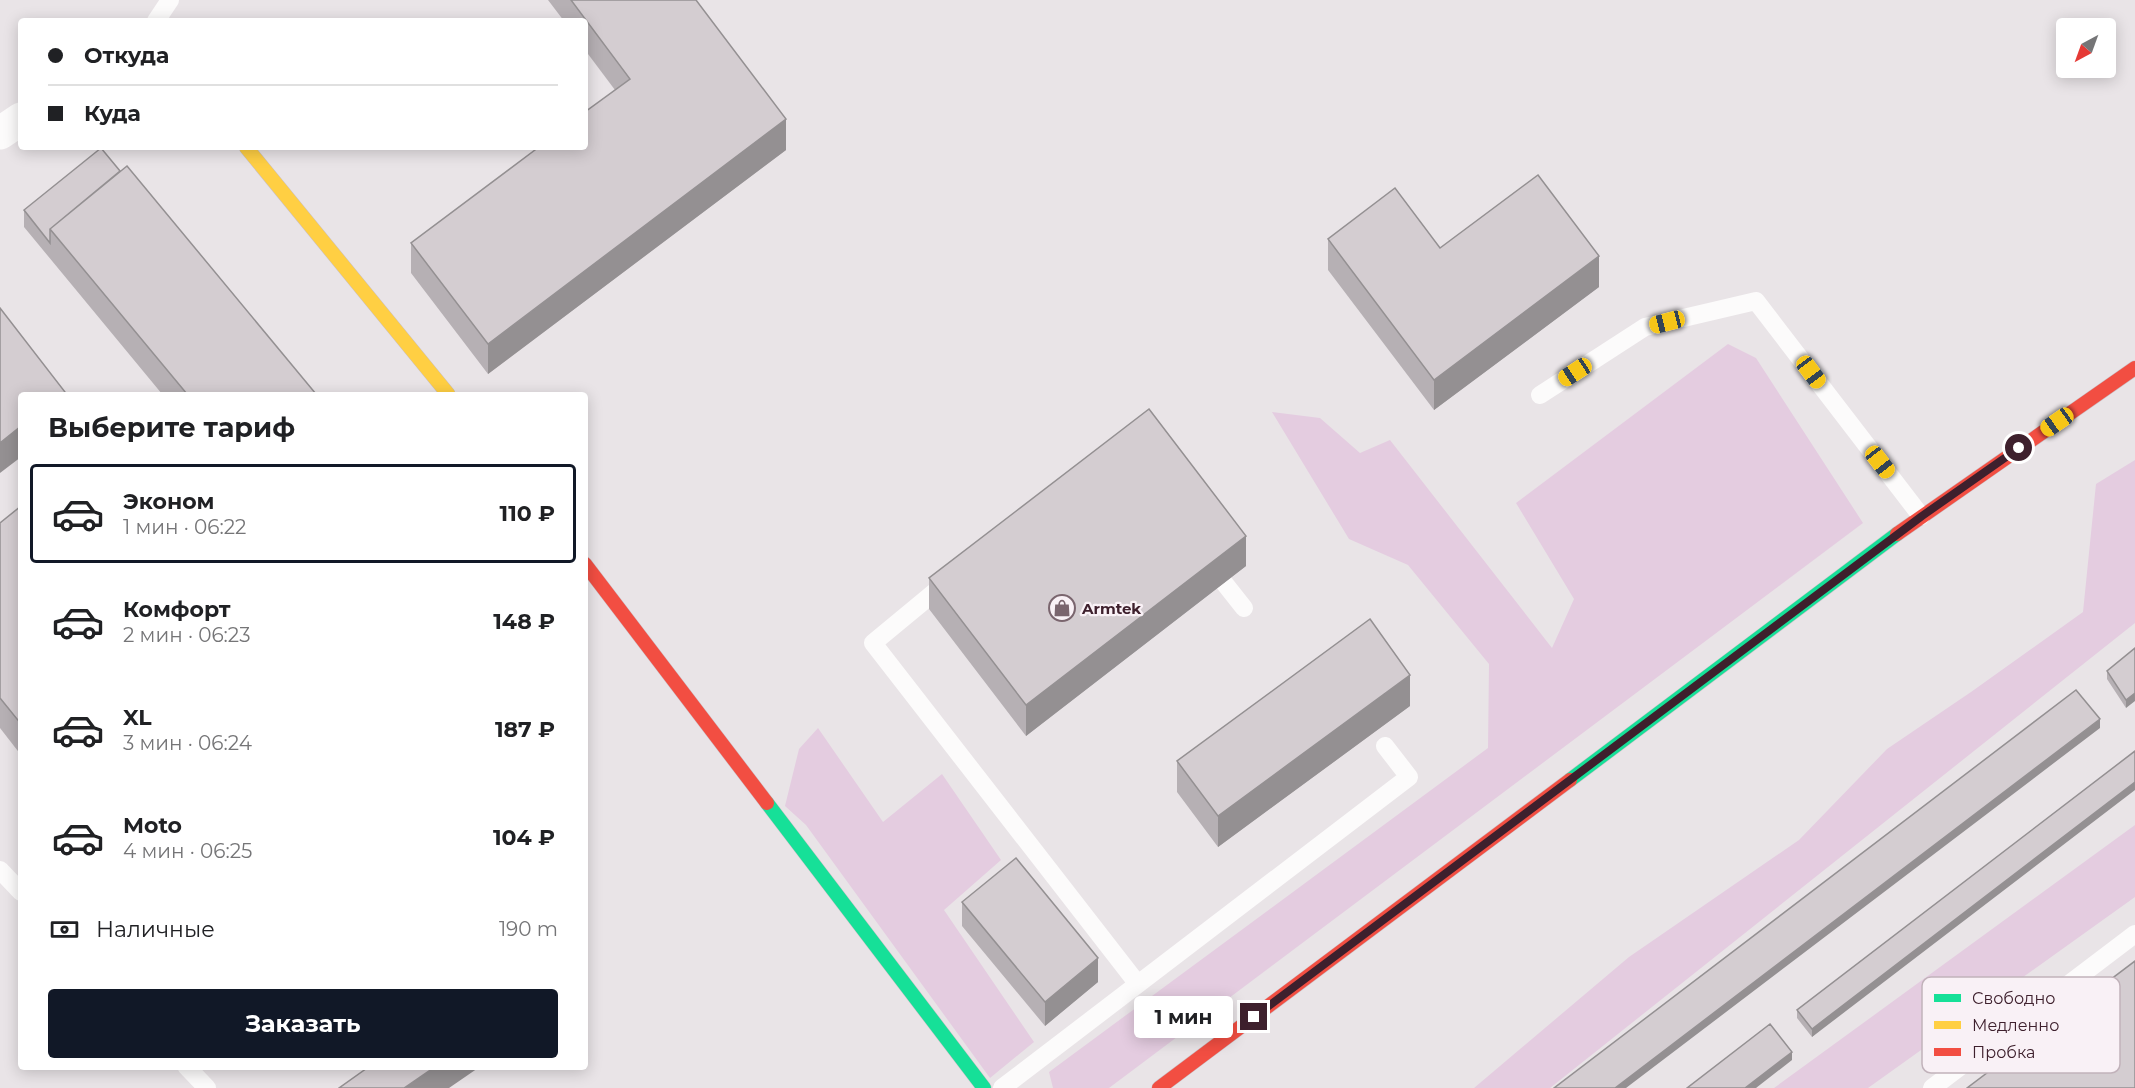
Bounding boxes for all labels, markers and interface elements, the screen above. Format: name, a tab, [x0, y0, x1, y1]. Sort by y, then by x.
north arrow	[2056, 18, 2116, 78]
map controls	[2056, 18, 2116, 78]
text: Откуда	[84, 42, 169, 69]
text: Куда	[84, 100, 141, 127]
car	[1647, 309, 1687, 335]
car	[1793, 352, 1829, 392]
car	[1555, 355, 1595, 389]
car	[2037, 404, 2077, 440]
text: Выберите тариф	[48, 411, 295, 444]
route start	[2005, 434, 2032, 461]
car	[1862, 442, 1898, 482]
icon: car	[51, 487, 105, 541]
text: Эконом	[123, 488, 214, 515]
text: 110 ₽	[500, 500, 555, 527]
text: 1 мин · 06:22	[123, 515, 246, 539]
shop icon: Armtek	[1047, 593, 1077, 623]
icon: car	[51, 595, 105, 649]
text: Комфорт	[123, 596, 231, 623]
place label: Armtek	[1081, 599, 1141, 618]
text: 148 ₽	[493, 608, 555, 635]
text: 2 мин · 06:23	[123, 623, 250, 647]
icon: car	[51, 703, 105, 757]
text: XL	[123, 704, 152, 731]
text: 187 ₽	[495, 716, 555, 743]
text: 3 мин · 06:24	[123, 731, 252, 755]
icon: car	[51, 811, 105, 865]
text: Moto	[123, 812, 182, 839]
text: 104 ₽	[493, 824, 555, 851]
text: 4 мин · 06:25	[123, 839, 252, 863]
icon: cash	[48, 913, 81, 946]
text: Наличные	[96, 916, 215, 943]
text: 190 m	[499, 917, 558, 941]
legend	[1922, 977, 2120, 1073]
button: Заказать	[48, 989, 558, 1058]
text: Свободно	[1972, 989, 2055, 1008]
callout: 1 мин	[1134, 996, 1233, 1038]
route end	[1240, 1003, 1267, 1030]
text: 1 мин	[1155, 1005, 1212, 1029]
text: Медленно	[1972, 1016, 2059, 1035]
text: Пробка	[1972, 1043, 2035, 1062]

